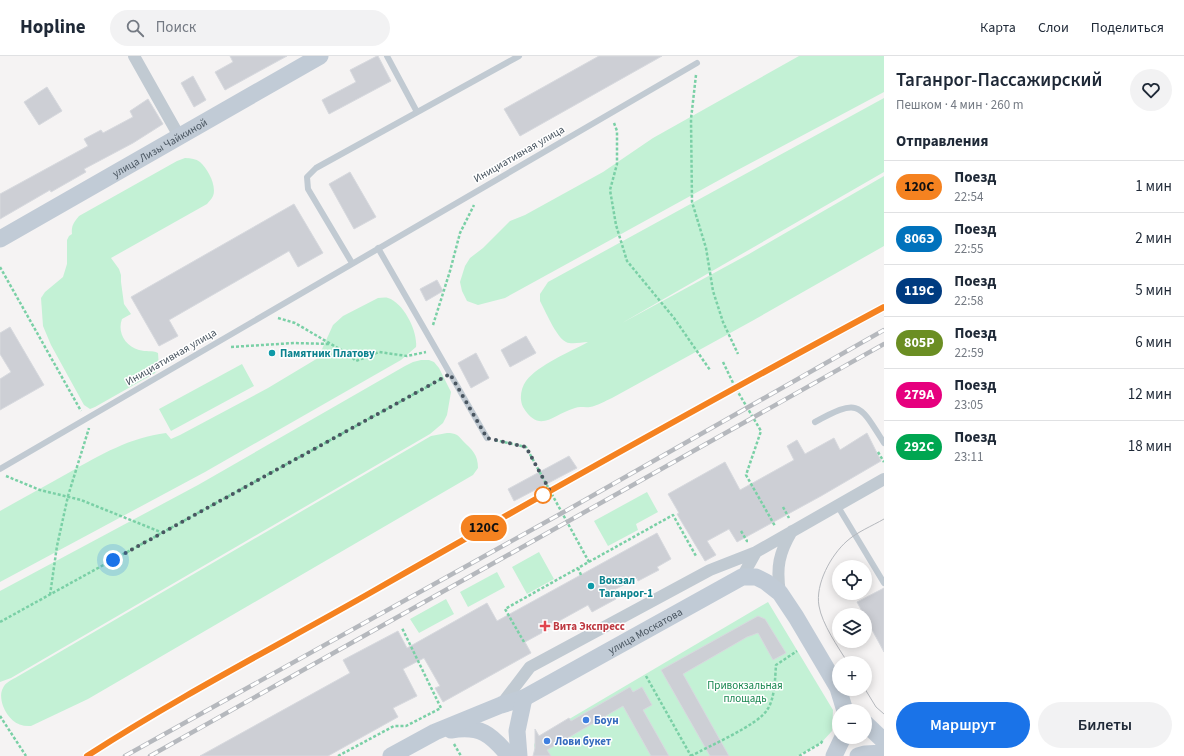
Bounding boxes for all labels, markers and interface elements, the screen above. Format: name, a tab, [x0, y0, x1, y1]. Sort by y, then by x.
search box	[110, 10, 390, 46]
text: Hopline	[20, 14, 86, 41]
icon: search	[124, 17, 146, 39]
text: Поиск	[156, 17, 196, 38]
text: Карта	[980, 18, 1016, 38]
text: Слои	[1038, 18, 1069, 38]
text: Поделиться	[1091, 18, 1164, 38]
text: Таганрог-Пассажирский	[896, 67, 1102, 94]
button: heart	[1130, 69, 1172, 111]
text: Пешком · 4 мин · 260 m	[896, 96, 1024, 114]
street label: улица Лизы Чайкиной	[109, 115, 210, 181]
street label: Инициативная улица	[471, 122, 567, 186]
text: Отправления	[896, 131, 989, 152]
text: Поезд	[954, 167, 996, 188]
text: 1 мин	[1135, 176, 1172, 197]
text: 120С	[904, 177, 934, 197]
text: 22:54	[954, 188, 983, 206]
text: Поезд	[954, 219, 996, 240]
text: 2 мин	[1135, 228, 1172, 249]
text: 806Э	[904, 229, 934, 249]
text: 22:55	[954, 240, 983, 258]
text: Поезд	[954, 271, 996, 292]
text: 5 мин	[1135, 280, 1172, 301]
text: 119С	[904, 281, 934, 301]
text: 22:58	[954, 292, 983, 310]
text: Поезд	[955, 323, 996, 344]
street label: Инициативная улица	[123, 325, 219, 389]
text: 6 мин	[1135, 332, 1172, 353]
text: 805Р	[904, 333, 935, 353]
text: 22:59	[955, 344, 984, 362]
place label: Памятник Платову	[280, 346, 375, 361]
marker: Памятник Платову	[267, 348, 277, 358]
text: Поезд	[954, 375, 996, 396]
text: 12 мин	[1128, 384, 1172, 405]
text: 279А	[904, 385, 934, 405]
text: 23:05	[954, 396, 983, 414]
text: Поезд	[954, 427, 996, 448]
text: 18 мин	[1128, 436, 1172, 457]
text: 292С	[904, 437, 934, 457]
text: 23:11	[954, 448, 983, 466]
unlabelled marker	[534, 486, 552, 504]
line badge: 120С	[456, 515, 512, 541]
text: 120С	[469, 518, 499, 538]
your location	[103, 550, 123, 570]
map controls	[832, 560, 872, 744]
button: locate	[832, 560, 872, 600]
place label: Вокзал Таганрог-1	[599, 573, 653, 601]
marker: Вокзал Таганрог-1	[586, 581, 596, 591]
street label: улица Москатова	[605, 604, 685, 657]
button: layers	[832, 608, 872, 648]
place label: Вита Экспресс	[553, 619, 625, 634]
marker: Вита Экспресс	[540, 621, 550, 631]
button: +	[832, 656, 872, 696]
park label: Привокзальная площадь	[707, 678, 783, 706]
button: Маршрут	[896, 702, 1030, 748]
button: Билеты	[1038, 702, 1172, 748]
button: −	[832, 704, 872, 744]
place label: Боун	[594, 713, 619, 728]
marker: Боун	[581, 715, 591, 725]
place label: Лови букет	[554, 734, 612, 749]
marker: Лови букет	[542, 736, 552, 746]

